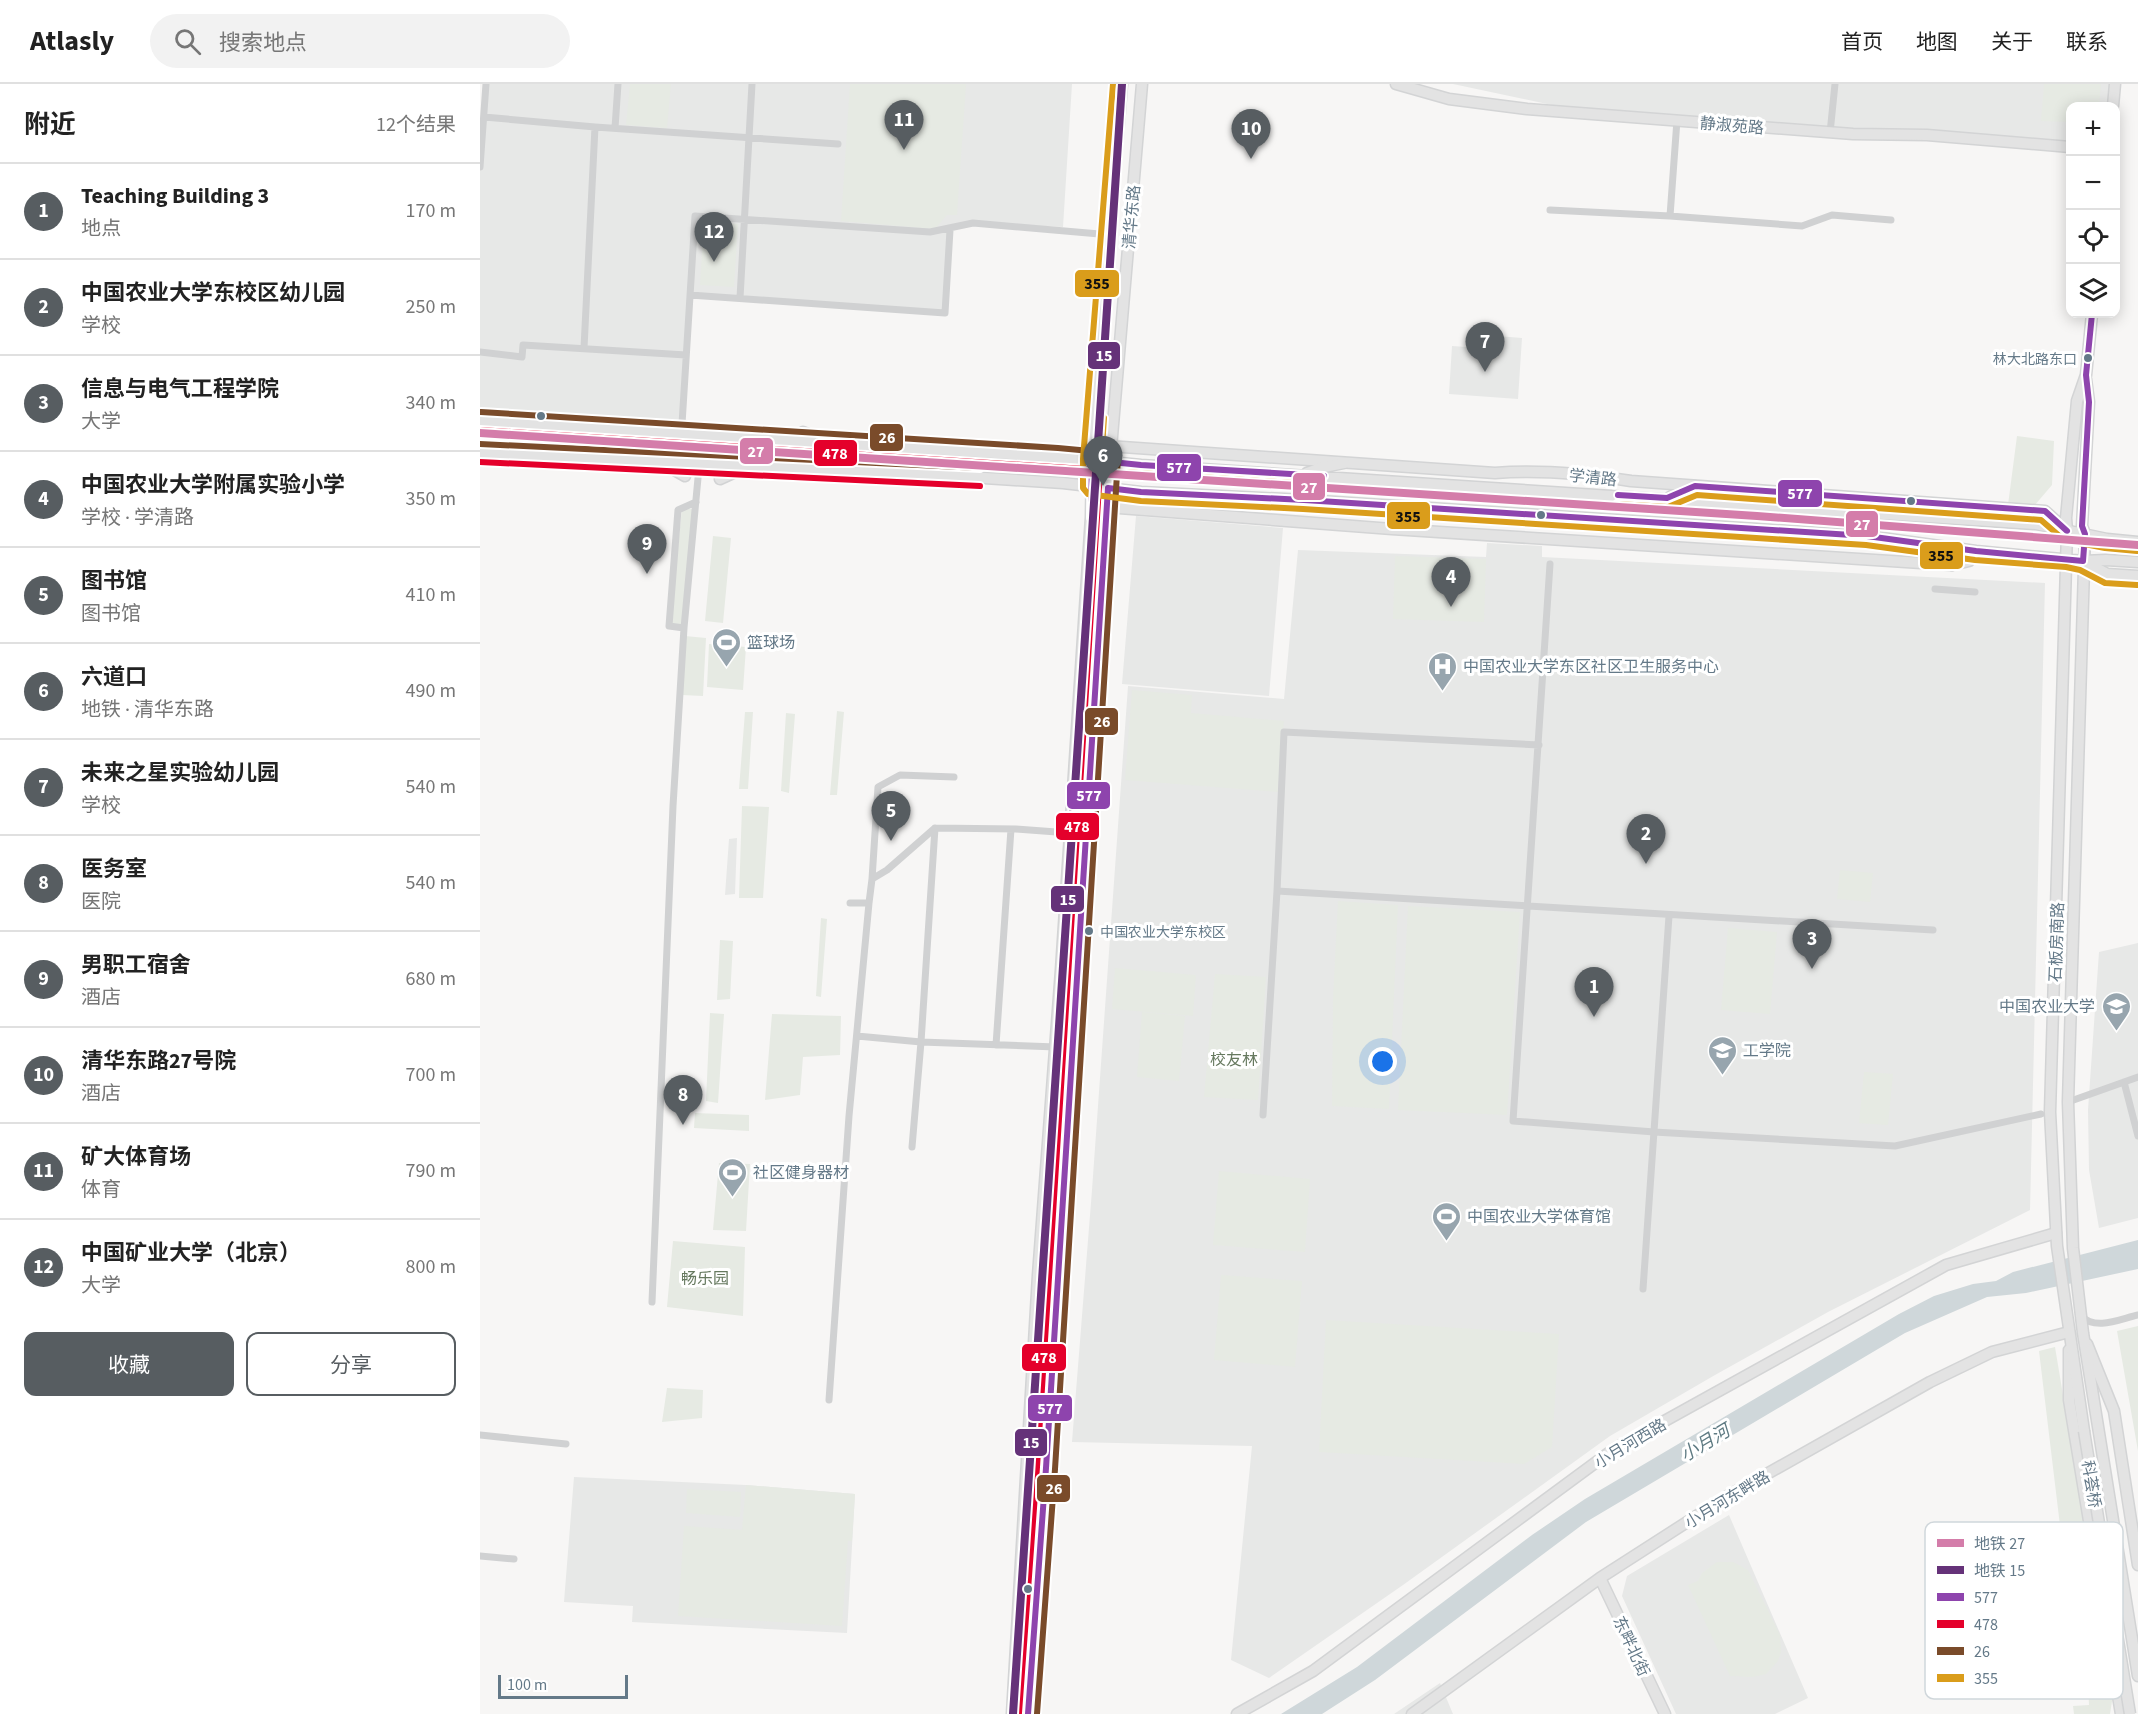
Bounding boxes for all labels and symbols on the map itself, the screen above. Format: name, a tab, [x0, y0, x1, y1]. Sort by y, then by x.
pin: 11	[884, 100, 924, 150]
pin: 10	[1232, 110, 1270, 159]
street label: 静淑苑路	[1699, 112, 1765, 140]
street label: 清华东路	[1118, 184, 1146, 250]
pin: 12	[694, 212, 734, 262]
line badge: 355	[1074, 269, 1120, 298]
text: 355	[1084, 273, 1110, 295]
pin: 7	[1466, 322, 1504, 372]
line badge: 15	[1087, 341, 1121, 370]
text: 15	[1096, 345, 1112, 367]
place label: 林大北路东口	[1993, 350, 2077, 370]
marker: 林大北路东口	[2082, 352, 2094, 364]
unlabelled marker	[535, 410, 547, 422]
line badge: 26	[869, 423, 904, 452]
text: 26	[879, 427, 895, 449]
pin: 6	[1084, 436, 1122, 486]
line badge: 27	[739, 437, 774, 465]
line badge: 478	[813, 439, 858, 467]
text: 27	[748, 441, 764, 463]
text: 478	[822, 443, 848, 465]
line badge: 577	[1156, 453, 1202, 482]
text: 577	[1166, 457, 1192, 479]
street label: 学清路	[1568, 465, 1618, 491]
line badge: 27	[1292, 472, 1326, 501]
text: 27	[1301, 477, 1317, 499]
line badge: 577	[1777, 479, 1823, 508]
text: 577	[1787, 483, 1813, 505]
unlabelled marker	[1905, 495, 1917, 507]
line badge: 355	[1386, 501, 1431, 530]
text: 355	[1395, 506, 1421, 528]
unlabelled marker	[1535, 509, 1547, 521]
line badge: 27	[1845, 510, 1879, 538]
text: 27	[1854, 514, 1870, 536]
pin: 9	[628, 524, 666, 574]
line badge: 355	[1919, 541, 1964, 570]
text: 355	[1928, 545, 1954, 567]
pin: 4	[1432, 558, 1470, 607]
sports icon: 篮球场	[710, 626, 742, 668]
place label: 篮球场	[747, 632, 795, 654]
hospital icon: 中国农业大学东区社区卫生服务中心	[1426, 650, 1458, 692]
place label: 中国农业大学东区社区卫生服务中心	[1463, 656, 1719, 678]
line badge: 26	[1084, 707, 1119, 736]
text: 26	[1094, 711, 1110, 733]
line badge: 577	[1066, 781, 1111, 810]
text: 577	[1076, 785, 1102, 807]
pin: 5	[872, 792, 910, 841]
line badge: 478	[1055, 812, 1100, 841]
pin: 2	[1626, 814, 1666, 864]
text: 478	[1064, 816, 1090, 838]
line badge: 15	[1050, 885, 1085, 913]
text: 15	[1060, 889, 1076, 911]
street label: 石板房南路	[2045, 902, 2069, 982]
pin: 3	[1792, 920, 1832, 969]
place label: 中国农业大学东校区	[1100, 923, 1226, 943]
marker: 中国农业大学东校区	[1083, 925, 1095, 937]
pin: 1	[1574, 968, 1614, 1017]
school or university icon: 中国农业大学	[2100, 990, 2132, 1032]
place label: 中国农业大学	[1999, 996, 2095, 1018]
school or university icon: 工学院	[1706, 1034, 1738, 1076]
place label: 工学院	[1743, 1040, 1791, 1062]
your location	[1368, 1047, 1397, 1076]
park label: 校友林	[1210, 1049, 1258, 1071]
pin: 8	[664, 1076, 702, 1125]
sports icon: 社区健身器材	[716, 1156, 748, 1198]
place label: 社区健身器材	[753, 1162, 849, 1184]
sports icon: 中国农业大学体育馆	[1430, 1200, 1462, 1242]
place label: 中国农业大学体育馆	[1467, 1206, 1611, 1228]
park label: 畅乐园	[681, 1268, 729, 1290]
line badge: 478	[1021, 1343, 1067, 1372]
text: 478	[1031, 1347, 1057, 1369]
line badge: 577	[1027, 1394, 1073, 1422]
text: 577	[1037, 1398, 1063, 1420]
street label: 小月河西路	[1591, 1414, 1670, 1474]
water label: 小月河	[1676, 1417, 1737, 1468]
line badge: 15	[1014, 1428, 1048, 1457]
text: 15	[1023, 1432, 1039, 1454]
street label: 科荟桥	[2076, 1459, 2106, 1510]
street label: 小月河东畔路	[1681, 1466, 1774, 1534]
line badge: 26	[1036, 1474, 1071, 1503]
text: 26	[1046, 1478, 1062, 1500]
legend	[1925, 1522, 2123, 1699]
text: 地铁 27	[1974, 1533, 2025, 1555]
text: 地铁 15	[1974, 1560, 2025, 1582]
unlabelled marker	[1022, 1583, 1034, 1595]
text: 577	[1974, 1587, 1998, 1609]
street label: 东畔北街	[1608, 1613, 1655, 1680]
text: 478	[1974, 1614, 1998, 1636]
text: 26	[1974, 1641, 1990, 1663]
text: 355	[1974, 1668, 1998, 1690]
scale bar	[498, 1672, 628, 1700]

